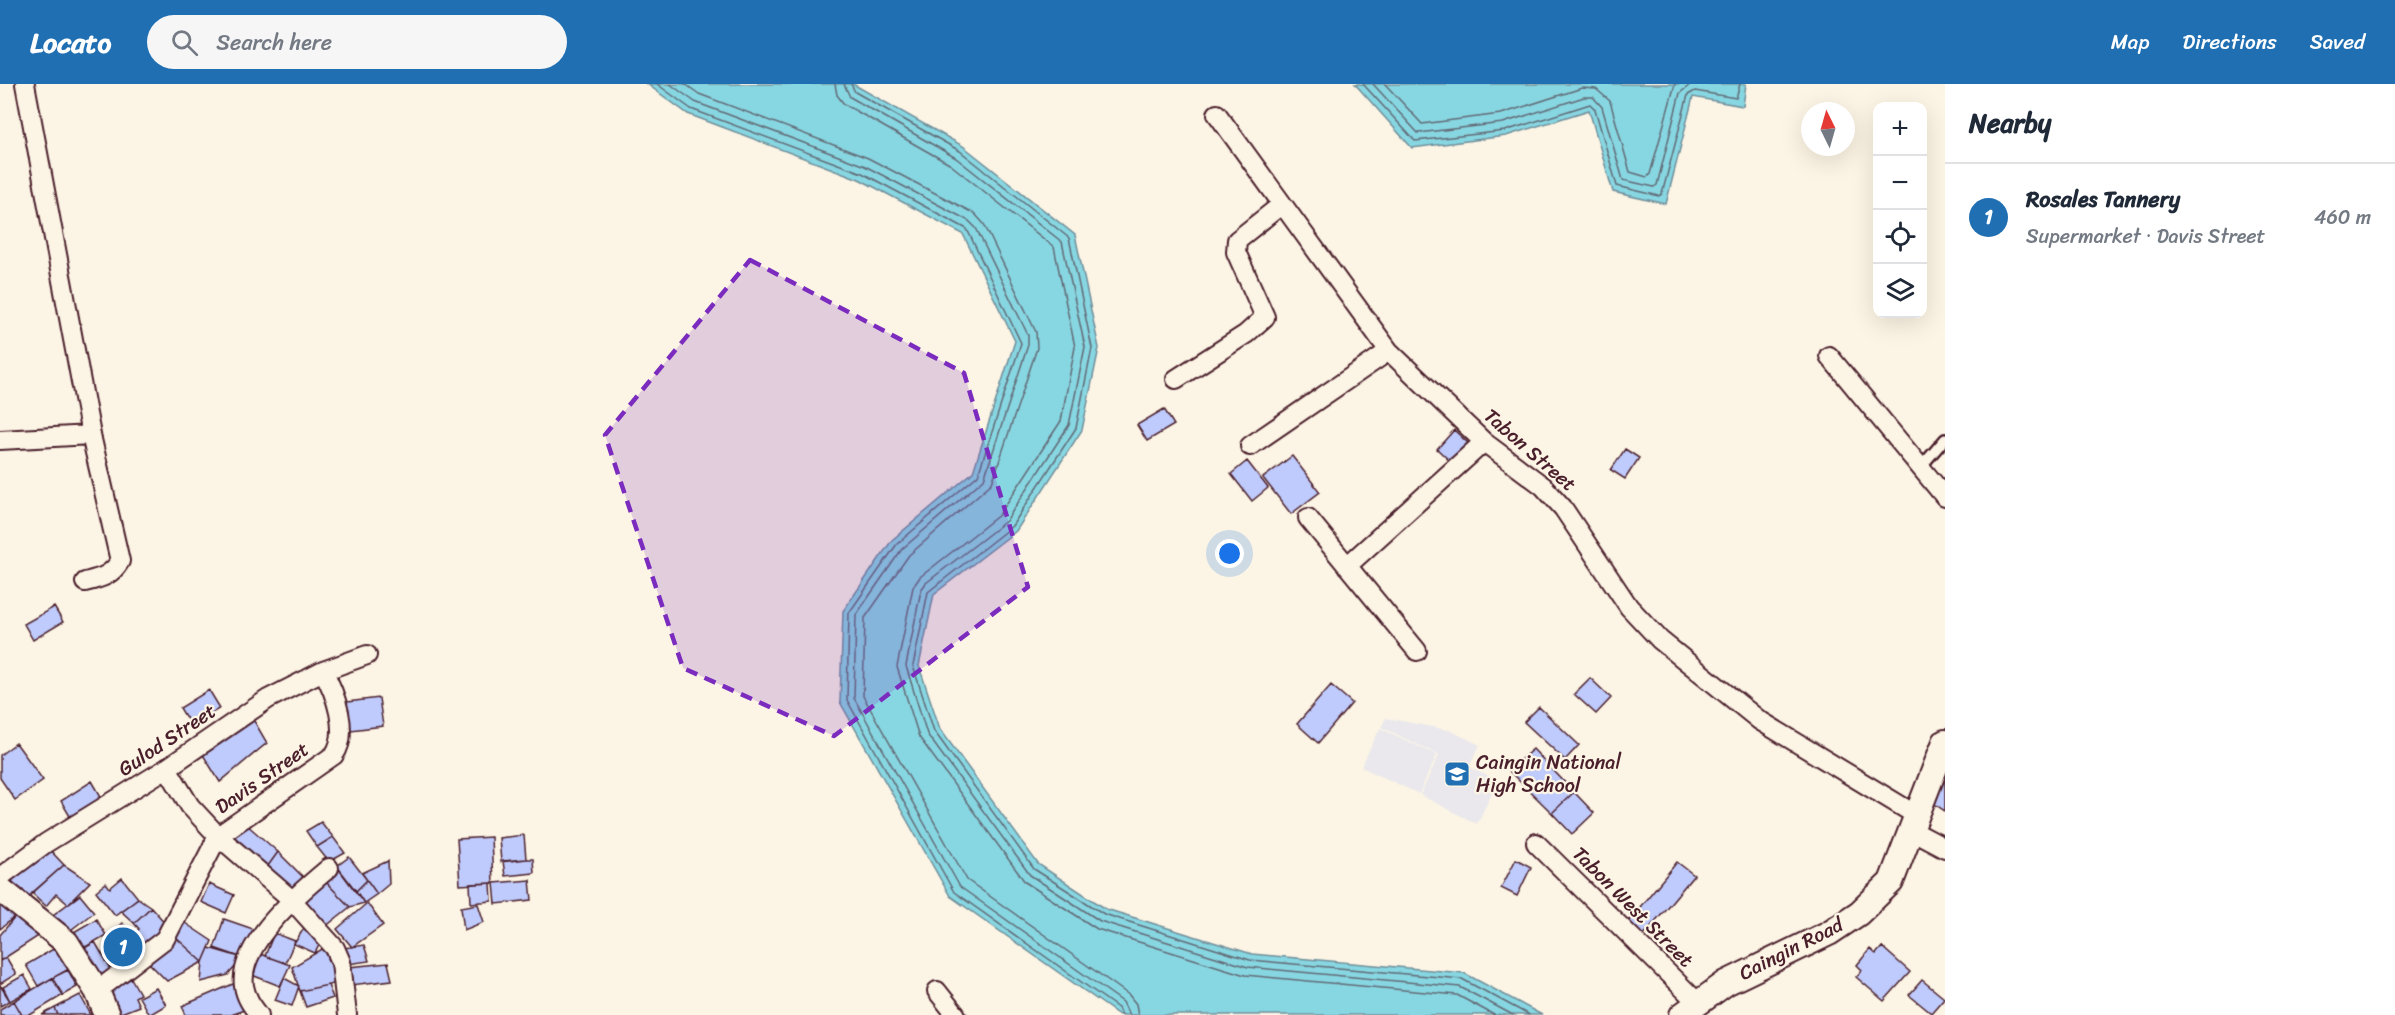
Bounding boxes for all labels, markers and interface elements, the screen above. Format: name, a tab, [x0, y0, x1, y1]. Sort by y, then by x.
search box	[147, 15, 567, 69]
text: Locato	[30, 18, 111, 67]
text: Search here	[216, 23, 332, 62]
text: Map	[2111, 23, 2149, 61]
text: Directions	[2182, 23, 2277, 61]
text: Saved	[2310, 23, 2365, 61]
icon: search	[168, 26, 201, 59]
text: Nearby	[1969, 100, 2051, 146]
north arrow	[1801, 102, 1855, 156]
map controls	[1873, 102, 1927, 318]
button: +	[1873, 102, 1927, 156]
button: −	[1873, 156, 1927, 210]
text: Rosales Tannery	[2026, 180, 2180, 219]
text: 1	[1984, 200, 1993, 235]
text: 460 m	[2314, 200, 2371, 235]
button: locate	[1873, 210, 1927, 264]
text: Supermarket · Davis Street	[2026, 219, 2265, 254]
button: layers	[1873, 264, 1927, 318]
street label: Tabon Street	[1476, 399, 1585, 501]
your location	[1215, 539, 1244, 568]
street label: Gulod Street	[111, 694, 224, 786]
street label: Davis Street	[207, 732, 317, 824]
place label: Caingin National High School	[1476, 745, 1621, 803]
school or university icon: Caingin National High School	[1442, 759, 1472, 789]
street label: Tabon West Street	[1564, 838, 1702, 976]
street label: Caingin Road	[1733, 907, 1851, 990]
pin: 1	[104, 924, 142, 970]

